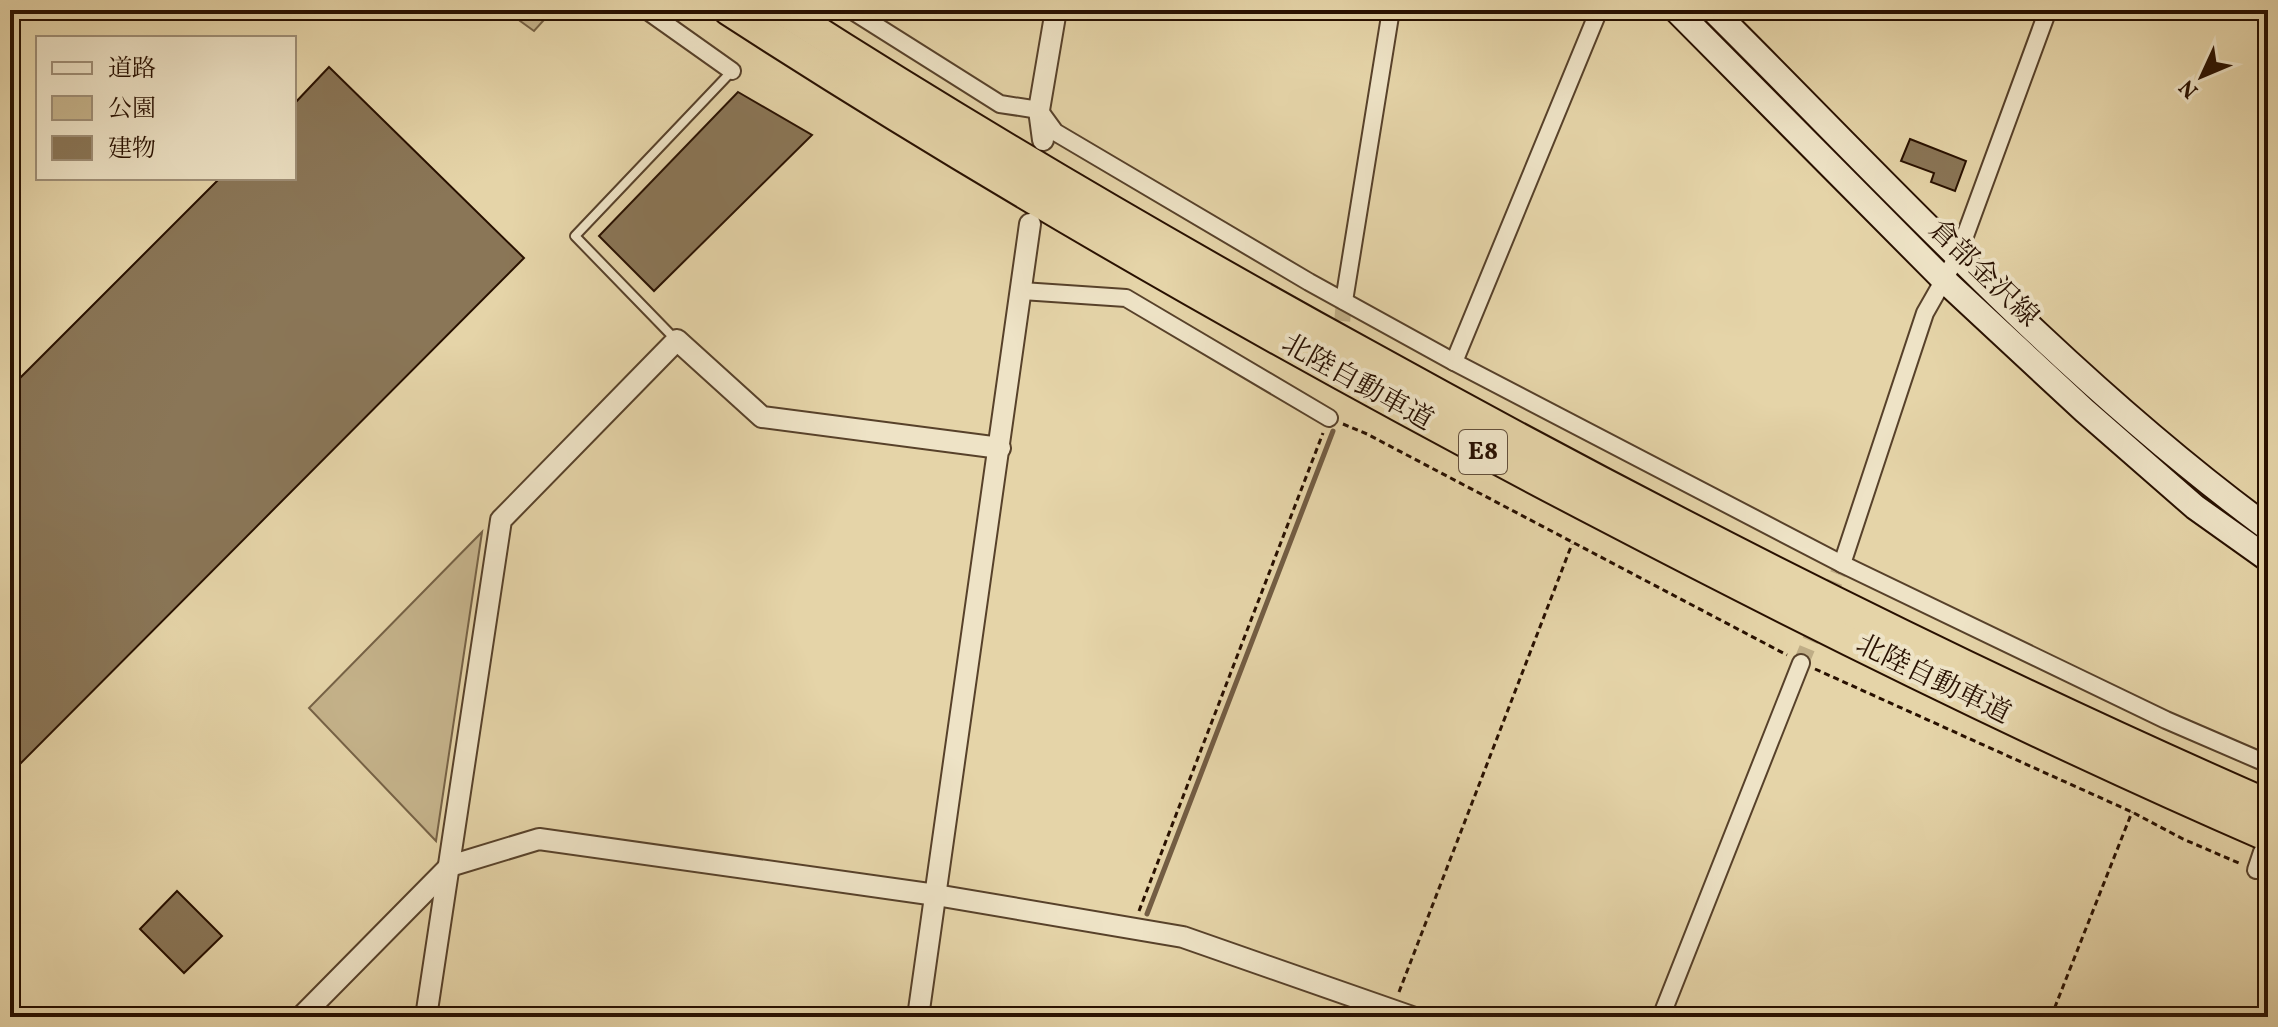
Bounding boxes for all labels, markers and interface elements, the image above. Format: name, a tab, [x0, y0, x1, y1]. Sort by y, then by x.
legend	[36, 36, 296, 180]
north arrow	[2162, 36, 2242, 116]
text: 道路	[108, 53, 156, 87]
text: N	[2173, 72, 2206, 105]
text: 公園	[108, 93, 156, 127]
text: 建物	[108, 133, 156, 167]
street label: 倉部金沢線	[1919, 211, 2047, 337]
street label: 北陸自動車道	[1274, 325, 1440, 441]
road number: E8	[1459, 430, 1507, 474]
street label: 北陸自動車道	[1849, 626, 2017, 734]

